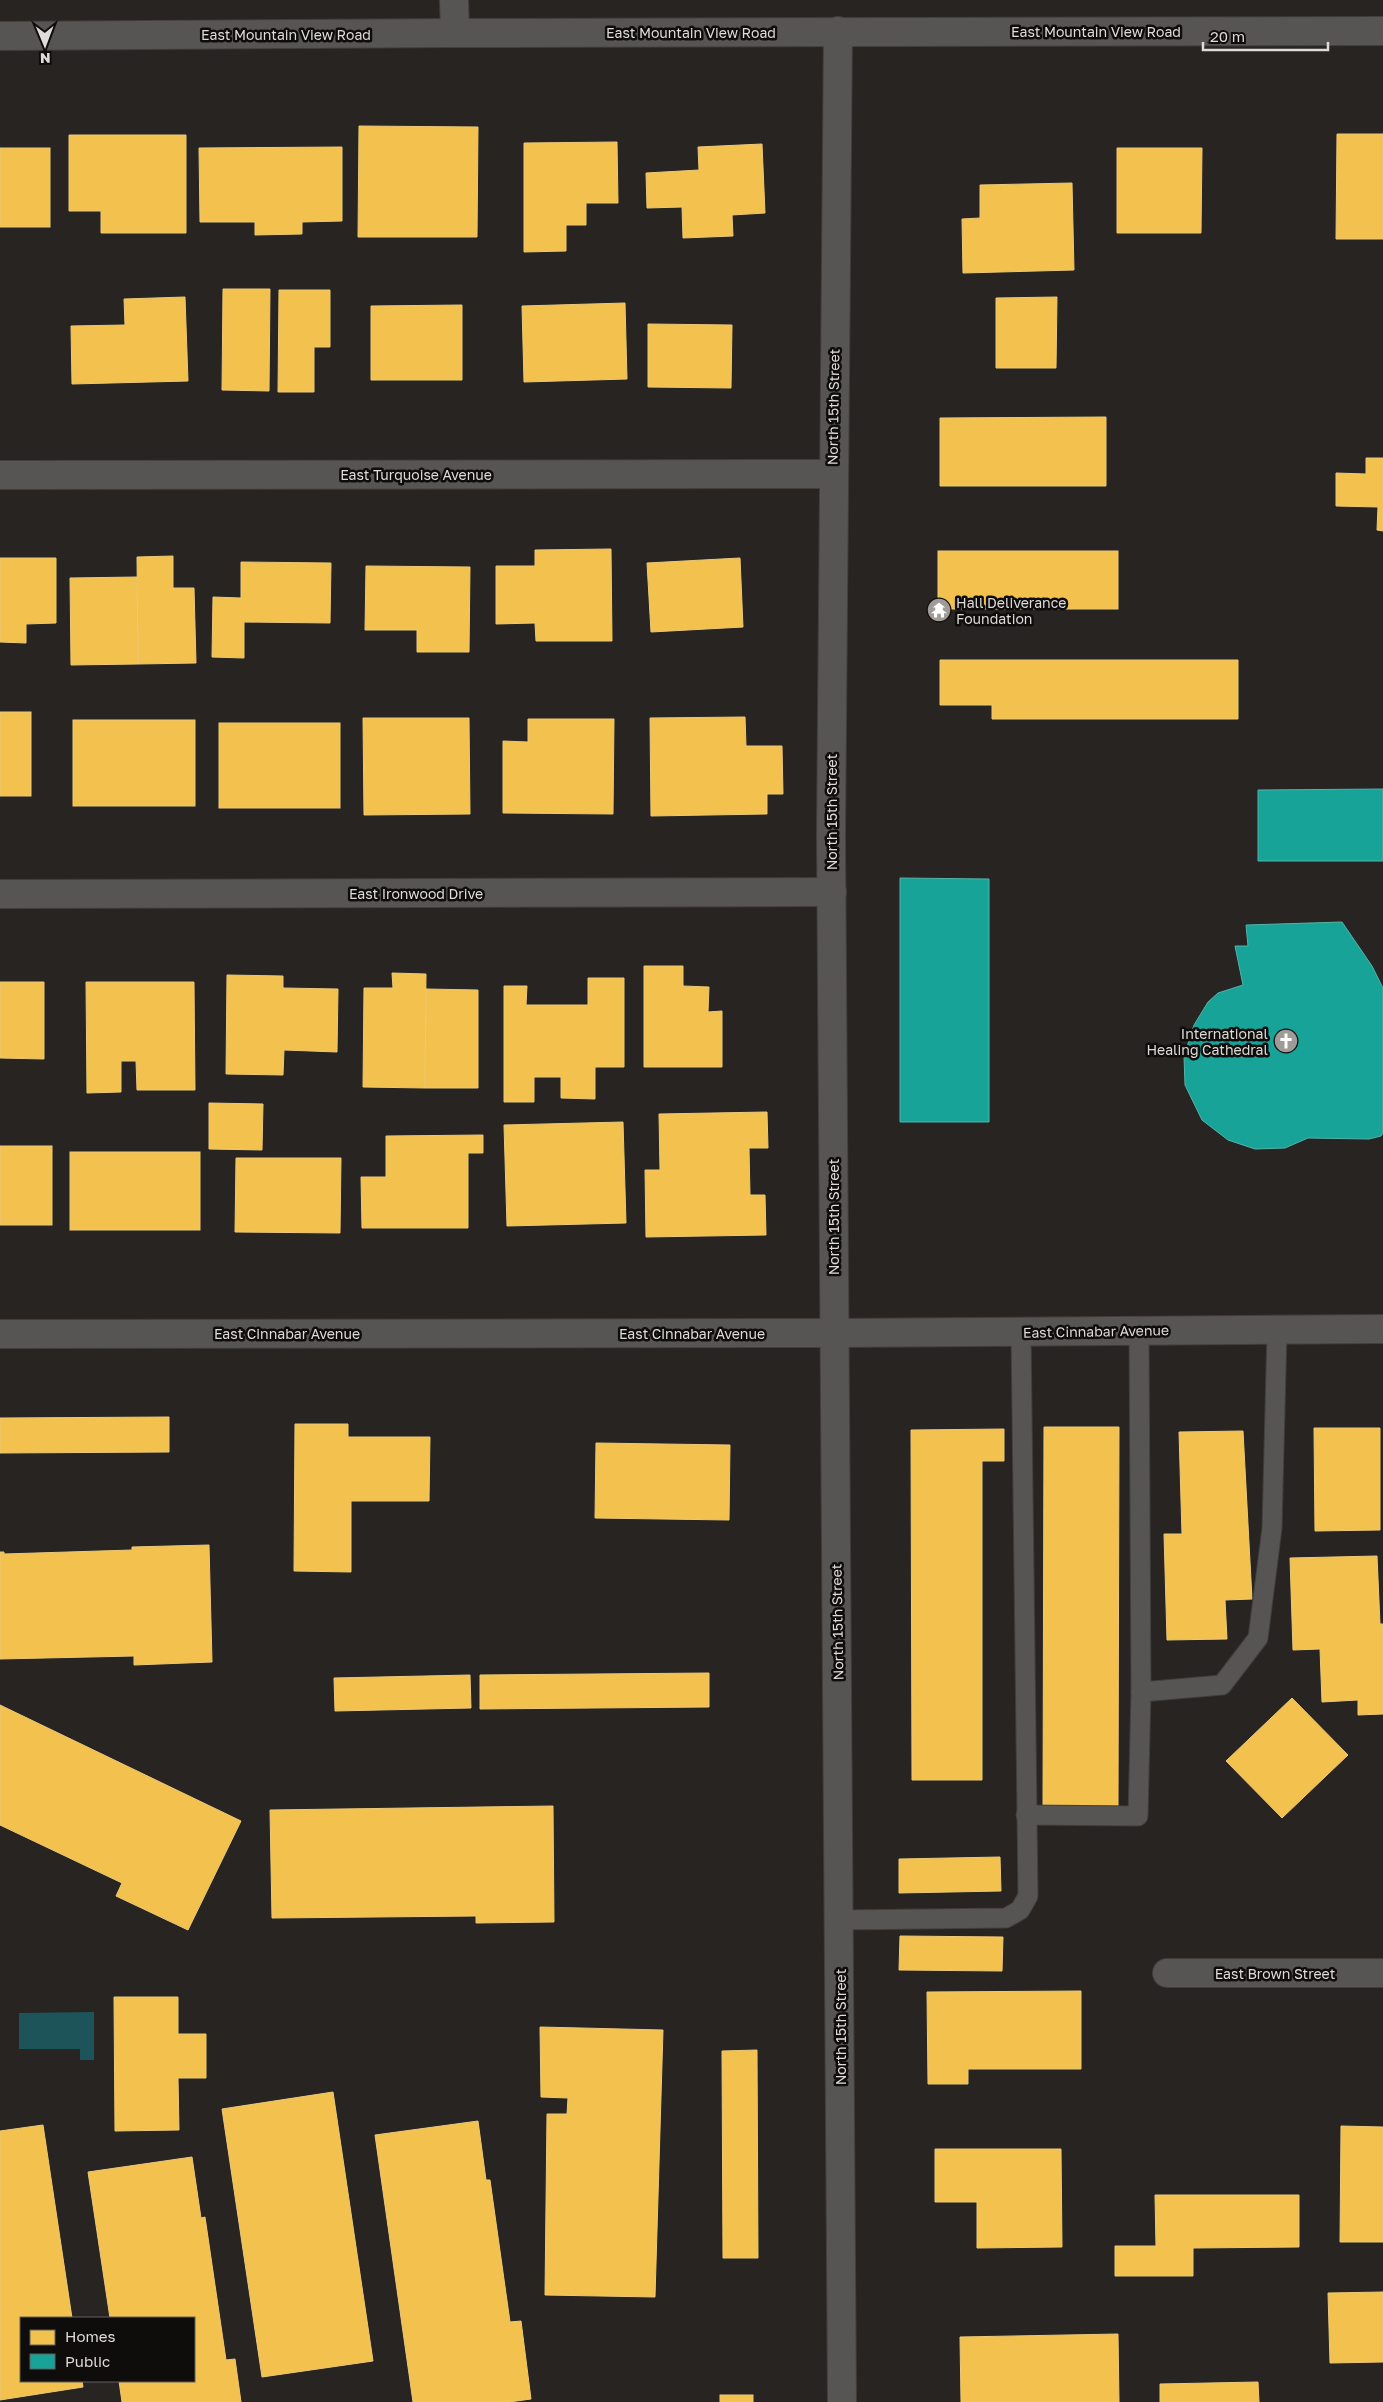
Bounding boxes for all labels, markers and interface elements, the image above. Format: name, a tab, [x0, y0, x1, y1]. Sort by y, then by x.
north arrow	[20, 20, 70, 70]
scale bar	[1203, 20, 1328, 52]
street label: East Mountain View Road	[1011, 23, 1181, 40]
street label: East Mountain View Road	[606, 24, 776, 41]
street label: East Mountain View Road	[201, 26, 371, 43]
text: 20 m	[1210, 27, 1245, 45]
text: N	[40, 50, 51, 67]
street label: North 15th Street	[823, 349, 843, 465]
street label: East Turquoise Avenue	[340, 466, 492, 483]
place label: Hall Deliverance Foundation	[956, 594, 1066, 627]
temple icon: Hall Deliverance Foundation	[926, 597, 952, 623]
street label: North 15th Street	[823, 754, 840, 870]
street label: East Ironwood Drive	[349, 885, 483, 902]
place label: International Healing Cathedral	[1146, 1025, 1268, 1058]
church icon: International Healing Cathedral	[1273, 1028, 1299, 1054]
street label: North 15th Street	[825, 1159, 842, 1275]
street label: East Cinnabar Avenue	[1023, 1321, 1169, 1341]
street label: East Cinnabar Avenue	[214, 1325, 360, 1342]
street label: East Cinnabar Avenue	[619, 1325, 765, 1342]
street label: North 15th Street	[827, 1564, 847, 1680]
street label: East Brown Street	[1215, 1965, 1335, 1982]
street label: North 15th Street	[832, 1969, 849, 2085]
legend	[20, 2317, 195, 2382]
text: Homes	[65, 2327, 115, 2345]
text: Public	[65, 2352, 110, 2370]

